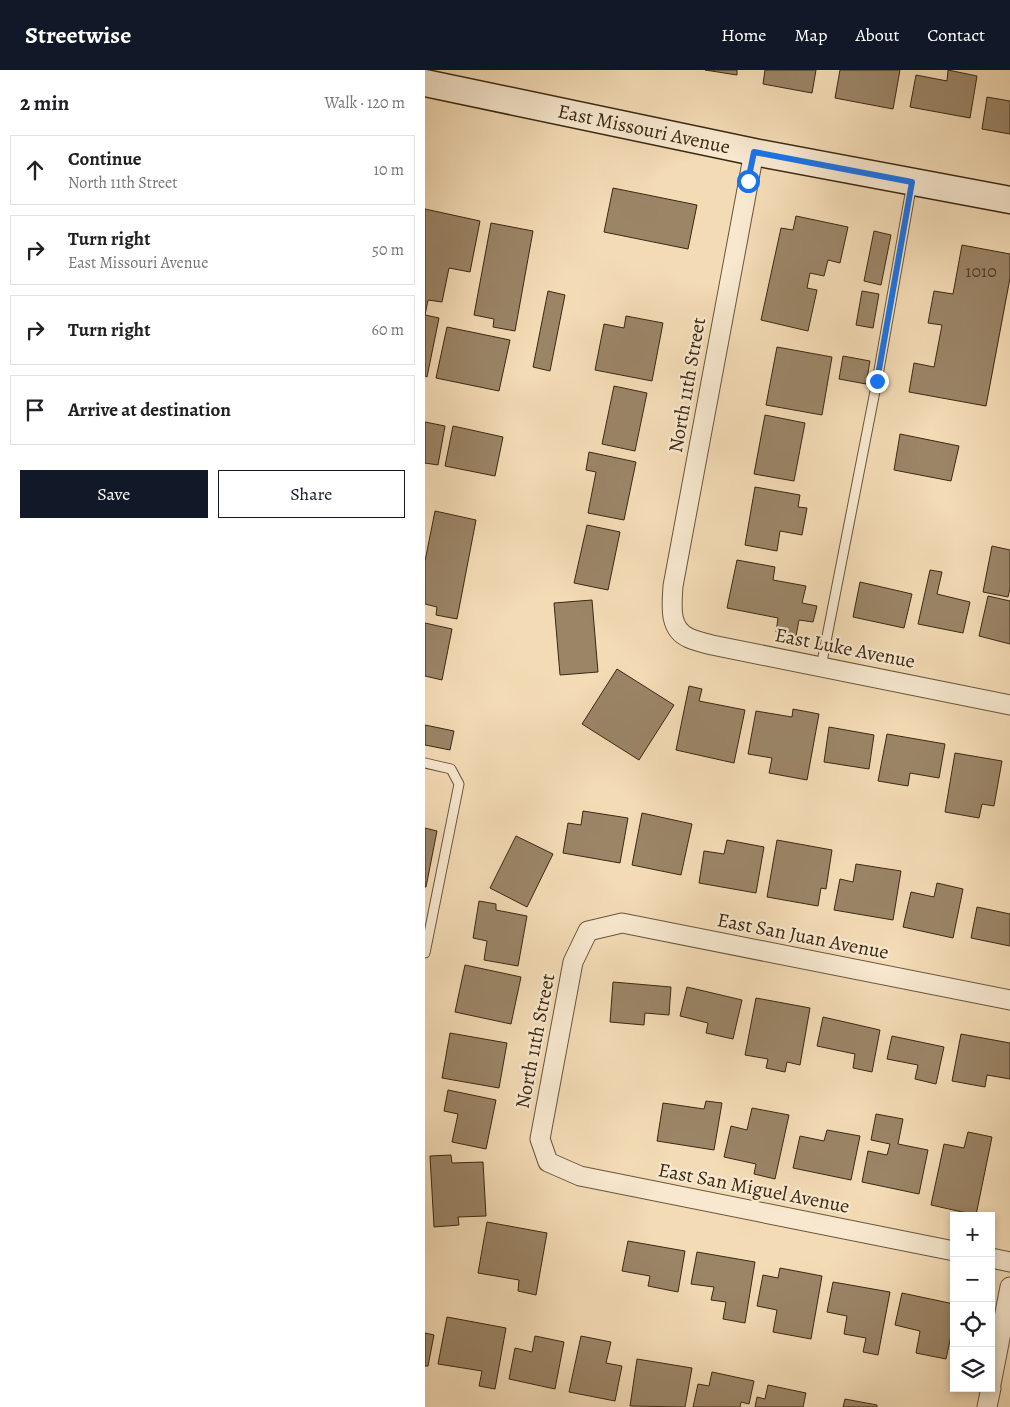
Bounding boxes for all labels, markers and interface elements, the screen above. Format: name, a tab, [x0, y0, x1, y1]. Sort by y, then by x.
text: Streetwise	[25, 19, 131, 51]
text: Home	[721, 23, 766, 47]
text: Map	[794, 23, 827, 47]
text: About	[855, 23, 899, 47]
text: Contact	[927, 23, 985, 47]
text: 2 min	[20, 89, 69, 117]
text: Walk · 120 m	[324, 92, 405, 114]
street label: East Missouri Avenue	[555, 98, 733, 160]
text: Continue	[68, 146, 142, 172]
icon: ahead	[21, 156, 49, 184]
text: 10 m	[374, 159, 404, 181]
route start	[737, 170, 760, 193]
text: North 11th Street	[68, 172, 178, 194]
text: Turn right	[68, 226, 150, 252]
icon: right	[21, 236, 49, 264]
text: 50 m	[372, 239, 404, 261]
text: East Missouri Avenue	[68, 252, 208, 274]
house number: 1010	[965, 259, 997, 283]
street label: North 11th Street	[662, 315, 712, 455]
icon: right	[21, 316, 49, 344]
text: Turn right	[68, 317, 150, 343]
text: 60 m	[372, 319, 404, 341]
route end	[866, 370, 889, 393]
icon: arrive	[21, 396, 49, 424]
text: Arrive at destination	[68, 397, 231, 423]
button: Save	[20, 470, 208, 518]
button: Share	[218, 470, 405, 518]
street label: East Luke Avenue	[773, 621, 917, 675]
street label: East San Juan Avenue	[715, 906, 891, 966]
street label: North 11th Street	[509, 971, 561, 1111]
street label: East San Miguel Avenue	[656, 1156, 852, 1220]
map controls	[950, 1212, 995, 1392]
button: +	[950, 1212, 995, 1257]
button: −	[950, 1257, 995, 1302]
button: locate	[950, 1302, 995, 1347]
button: layers	[950, 1347, 995, 1392]

